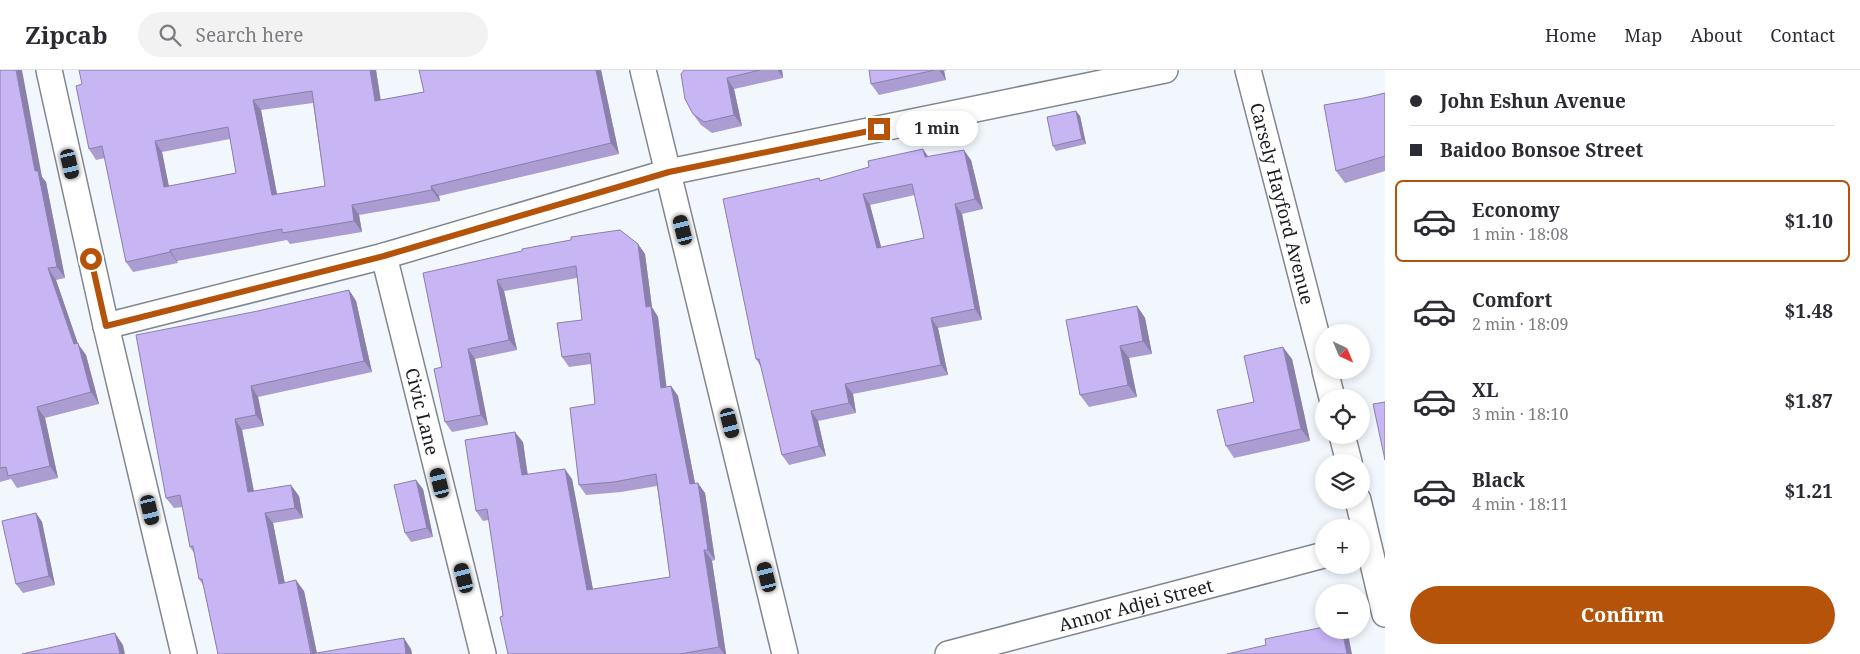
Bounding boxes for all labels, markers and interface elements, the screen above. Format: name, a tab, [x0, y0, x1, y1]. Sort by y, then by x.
search box	[138, 12, 488, 57]
text: Zipcab	[25, 18, 108, 51]
icon: search	[156, 21, 184, 49]
text: Search here	[196, 22, 303, 48]
text: Home	[1545, 23, 1596, 47]
text: Map	[1624, 23, 1662, 47]
text: About	[1690, 23, 1742, 47]
text: Contact	[1770, 23, 1835, 47]
text: John Eshun Avenue	[1440, 88, 1626, 114]
street label: Carsely Hayford Avenue	[1245, 100, 1320, 307]
callout: 1 min	[896, 112, 979, 146]
text: 1 min	[914, 117, 960, 139]
route end	[868, 118, 890, 140]
text: Baidoo Bonsoe Street	[1440, 137, 1643, 163]
car	[59, 148, 80, 180]
text: Economy	[1472, 197, 1560, 223]
icon: car	[1412, 199, 1457, 244]
text: $1.10	[1784, 208, 1833, 234]
car	[672, 214, 693, 246]
text: 1 min · 18:08	[1472, 223, 1568, 245]
route start	[80, 248, 102, 270]
text: Comfort	[1472, 287, 1552, 313]
icon: car	[1412, 289, 1457, 334]
text: $1.48	[1784, 298, 1833, 324]
text: 2 min · 18:09	[1472, 313, 1568, 335]
north arrow	[1315, 324, 1370, 379]
map controls	[1315, 324, 1370, 639]
street label: Civic Lane	[400, 365, 445, 457]
text: XL	[1472, 377, 1498, 403]
icon: car	[1412, 379, 1457, 424]
text: $1.87	[1784, 388, 1833, 414]
button: locate	[1315, 389, 1370, 444]
text: 3 min · 18:10	[1472, 403, 1568, 425]
car	[719, 407, 740, 439]
button: layers	[1315, 454, 1370, 509]
car	[429, 467, 450, 499]
text: Black	[1472, 467, 1525, 493]
icon: car	[1412, 469, 1457, 514]
text: $1.21	[1784, 478, 1833, 504]
text: 4 min · 18:11	[1472, 493, 1568, 515]
car	[139, 494, 160, 526]
button: +	[1315, 519, 1370, 574]
car	[756, 561, 777, 593]
car	[453, 562, 474, 594]
street label: Annor Adjei Street	[1056, 573, 1215, 636]
button: −	[1315, 584, 1370, 639]
button: Confirm	[1410, 586, 1835, 644]

